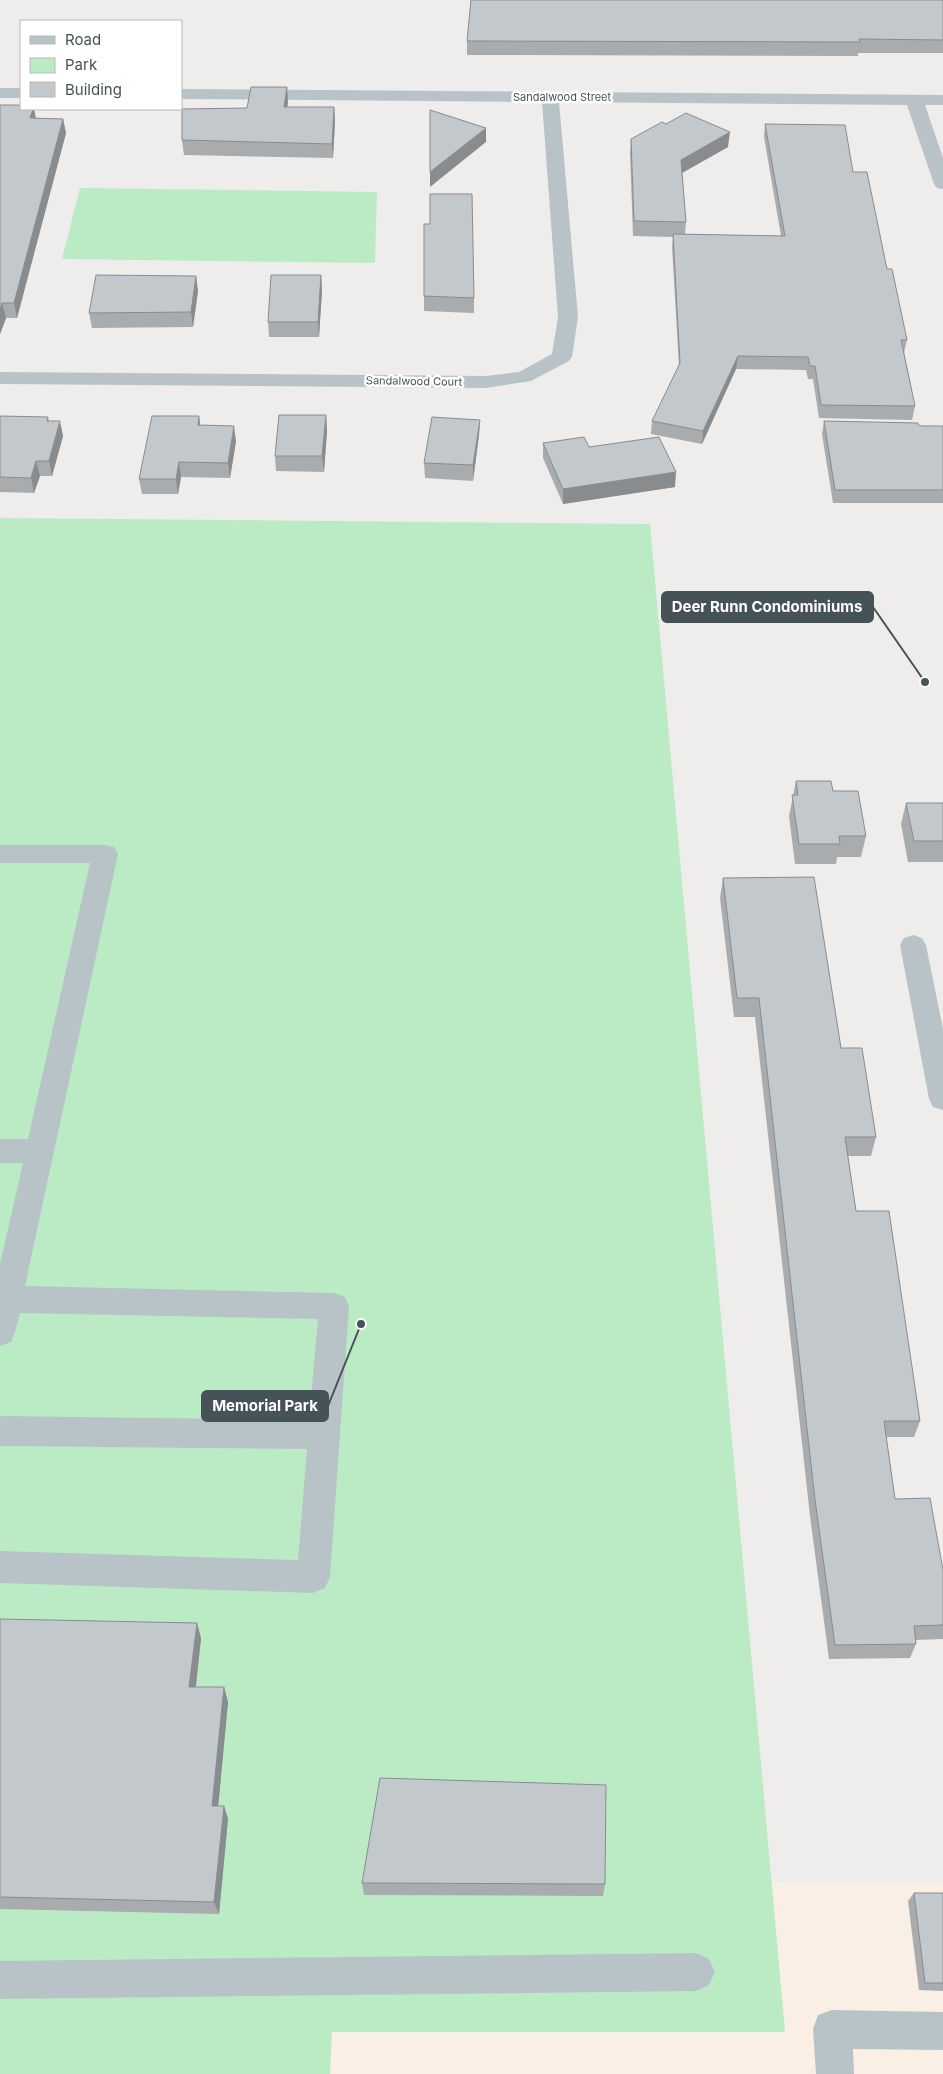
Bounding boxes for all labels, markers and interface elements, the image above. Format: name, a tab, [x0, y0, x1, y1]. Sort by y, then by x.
legend	[20, 20, 182, 110]
text: Road	[65, 30, 101, 49]
text: Park	[65, 55, 98, 74]
text: Building	[65, 80, 122, 99]
street label: Sandalwood Street	[513, 90, 611, 104]
street label: Sandalwood Court	[366, 373, 463, 389]
callout: Deer Runn Condominiums	[662, 592, 873, 622]
text: Deer Runn Condominiums	[672, 597, 862, 616]
callout: Memorial Park	[202, 1391, 328, 1421]
text: Memorial Park	[212, 1396, 318, 1415]

